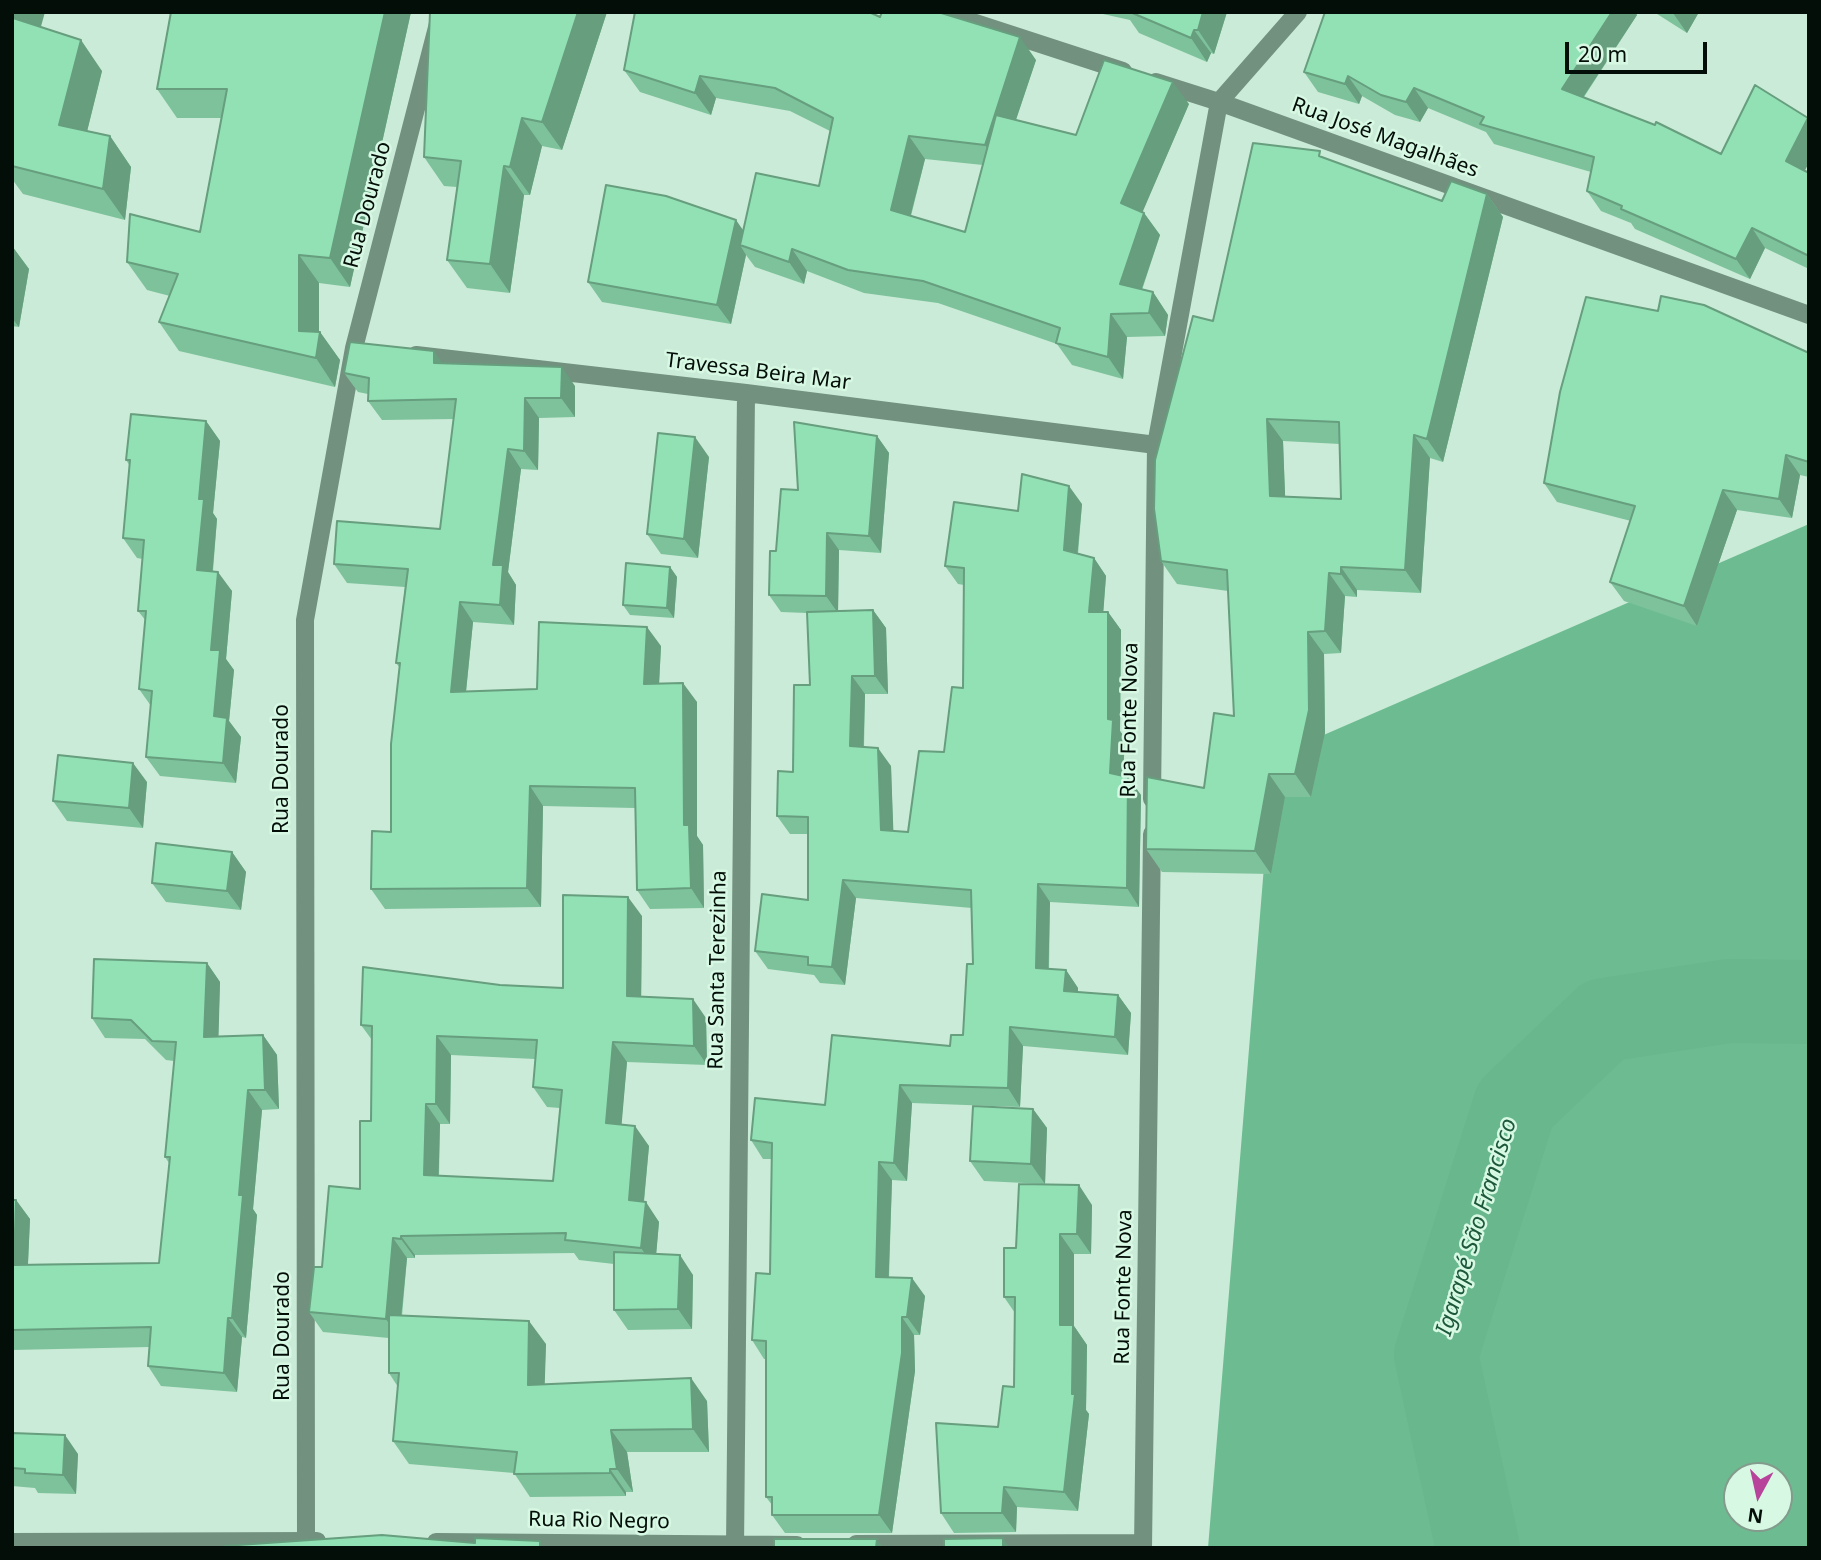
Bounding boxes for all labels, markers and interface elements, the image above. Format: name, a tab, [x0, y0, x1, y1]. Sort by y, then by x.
scale bar	[1569, 28, 1711, 72]
text: 20 m	[1578, 40, 1627, 68]
street label: Rua José Magalhães	[1288, 93, 1482, 183]
street label: Rua Dourado	[339, 139, 397, 271]
street label: Travessa Beira Mar	[664, 348, 852, 396]
street label: Rua Fonte Nova	[1116, 642, 1144, 798]
street label: Rua Dourado	[269, 704, 295, 834]
street label: Rua Santa Terezinha	[704, 870, 732, 1070]
water label: Igarapé São Francisco	[1431, 1115, 1523, 1339]
street label: Rua Fonte Nova	[1110, 1209, 1138, 1365]
street label: Rua Dourado	[270, 1271, 296, 1401]
north arrow	[1723, 1462, 1793, 1532]
text: N	[1746, 1502, 1765, 1530]
street label: Rua Rio Negro	[528, 1507, 670, 1535]

